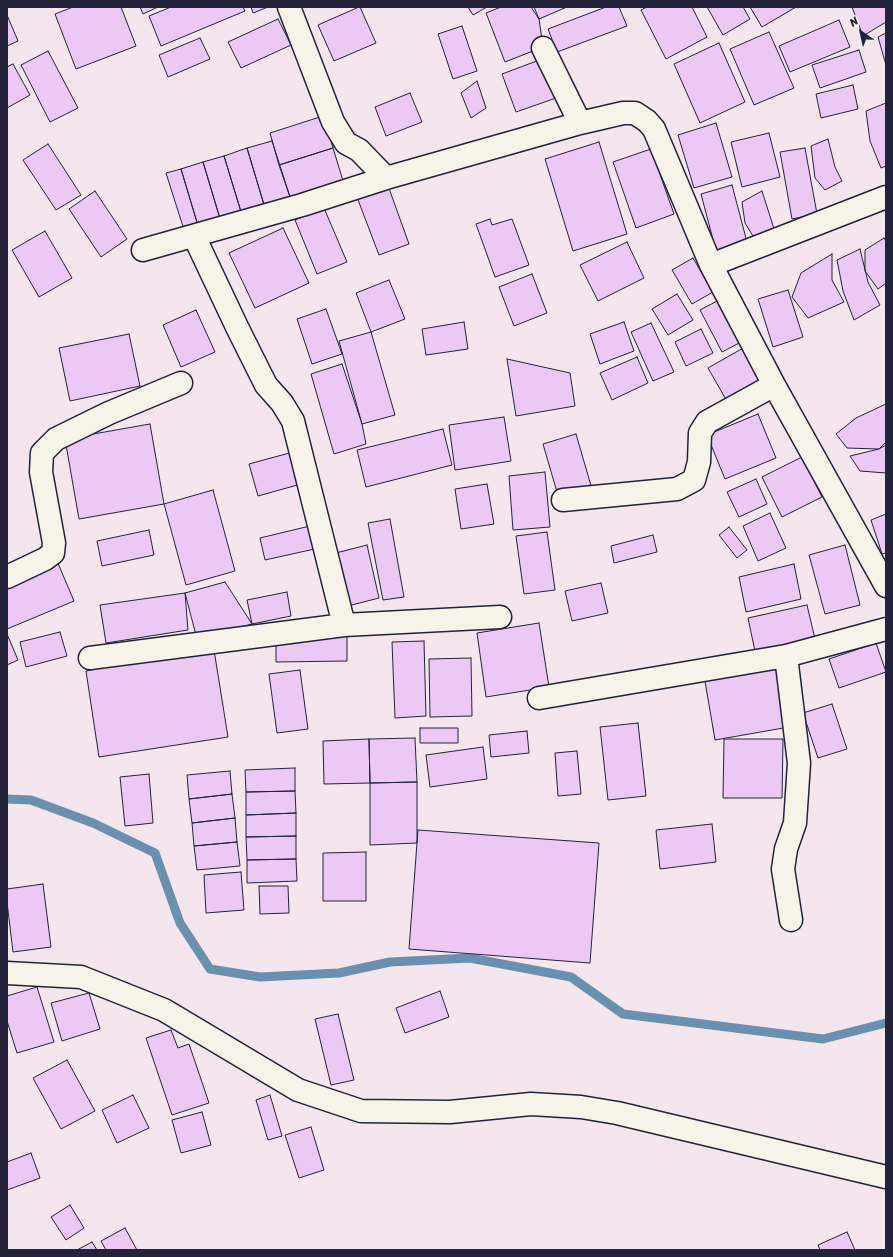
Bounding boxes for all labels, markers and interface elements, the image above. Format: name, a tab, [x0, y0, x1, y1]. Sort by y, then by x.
north arrow	[841, 12, 881, 52]
text: N	[846, 12, 862, 32]

